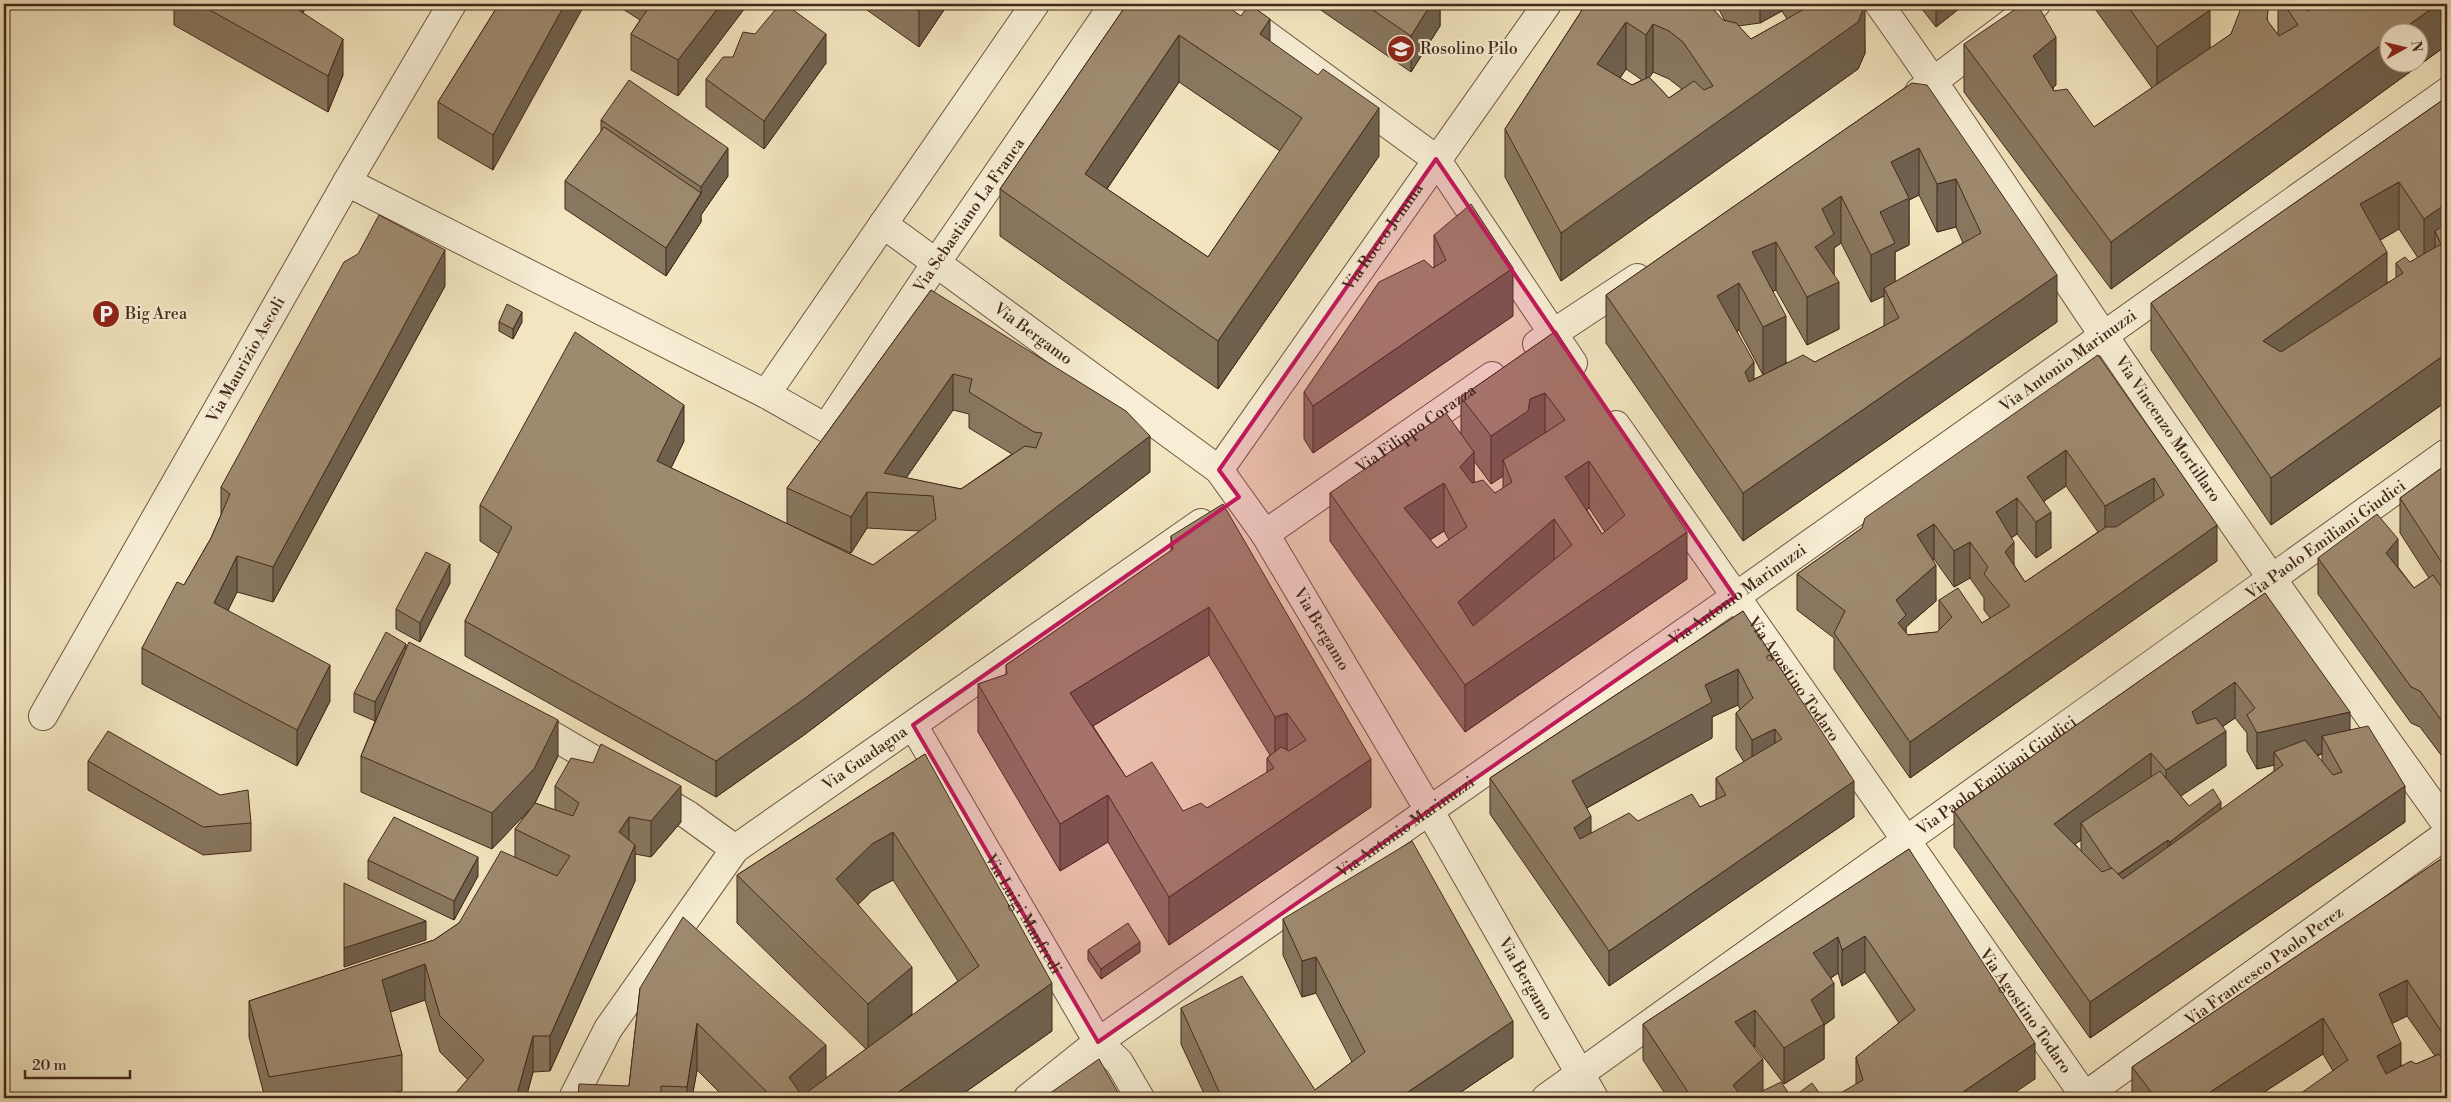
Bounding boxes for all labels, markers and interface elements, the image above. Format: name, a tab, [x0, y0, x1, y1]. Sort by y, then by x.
north arrow	[2378, 22, 2428, 72]
school or university icon: Rosolino Pilo	[1386, 34, 1416, 64]
place label: Rosolino Pilo	[1420, 39, 1518, 59]
text: N	[2406, 40, 2426, 53]
street label: Via Sebastiano La Franca	[909, 133, 1029, 297]
street label: Via Rocco Jemma	[1338, 179, 1428, 295]
street label: Via Maurizio Ascoli	[202, 293, 290, 427]
street label: Via Bergamo	[989, 298, 1076, 369]
parking icon: Big Area	[91, 299, 121, 329]
place label: Big Area	[124, 304, 188, 324]
street label: Via Antonio Marinuzzi	[1995, 305, 2141, 417]
street label: Via Vincenzo Mortillaro	[2110, 351, 2225, 506]
street label: Via Filippo Corazza	[1351, 380, 1481, 478]
street label: Via Paolo Emiliani Giudici	[2241, 476, 2410, 604]
street label: Via Antonio Marinuzzi	[1664, 540, 1810, 651]
street label: Via Bergamo	[1289, 583, 1354, 674]
street label: Via Agostino Todaro	[1742, 612, 1844, 745]
street label: Via Paolo Emiliani Giudici	[1912, 711, 2080, 840]
street label: Via Guadagna	[817, 721, 912, 795]
street label: Via Antonio Marinuzzi	[1332, 772, 1478, 883]
street label: Via Luigi Manfredi	[980, 850, 1066, 978]
street label: Via Francesco Paolo Perez	[2180, 902, 2347, 1031]
street label: Via Bergamo	[1494, 933, 1558, 1024]
street label: Via Agostino Todaro	[1974, 944, 2076, 1077]
scale bar	[25, 1047, 130, 1079]
text: 20 m	[32, 1056, 67, 1075]

